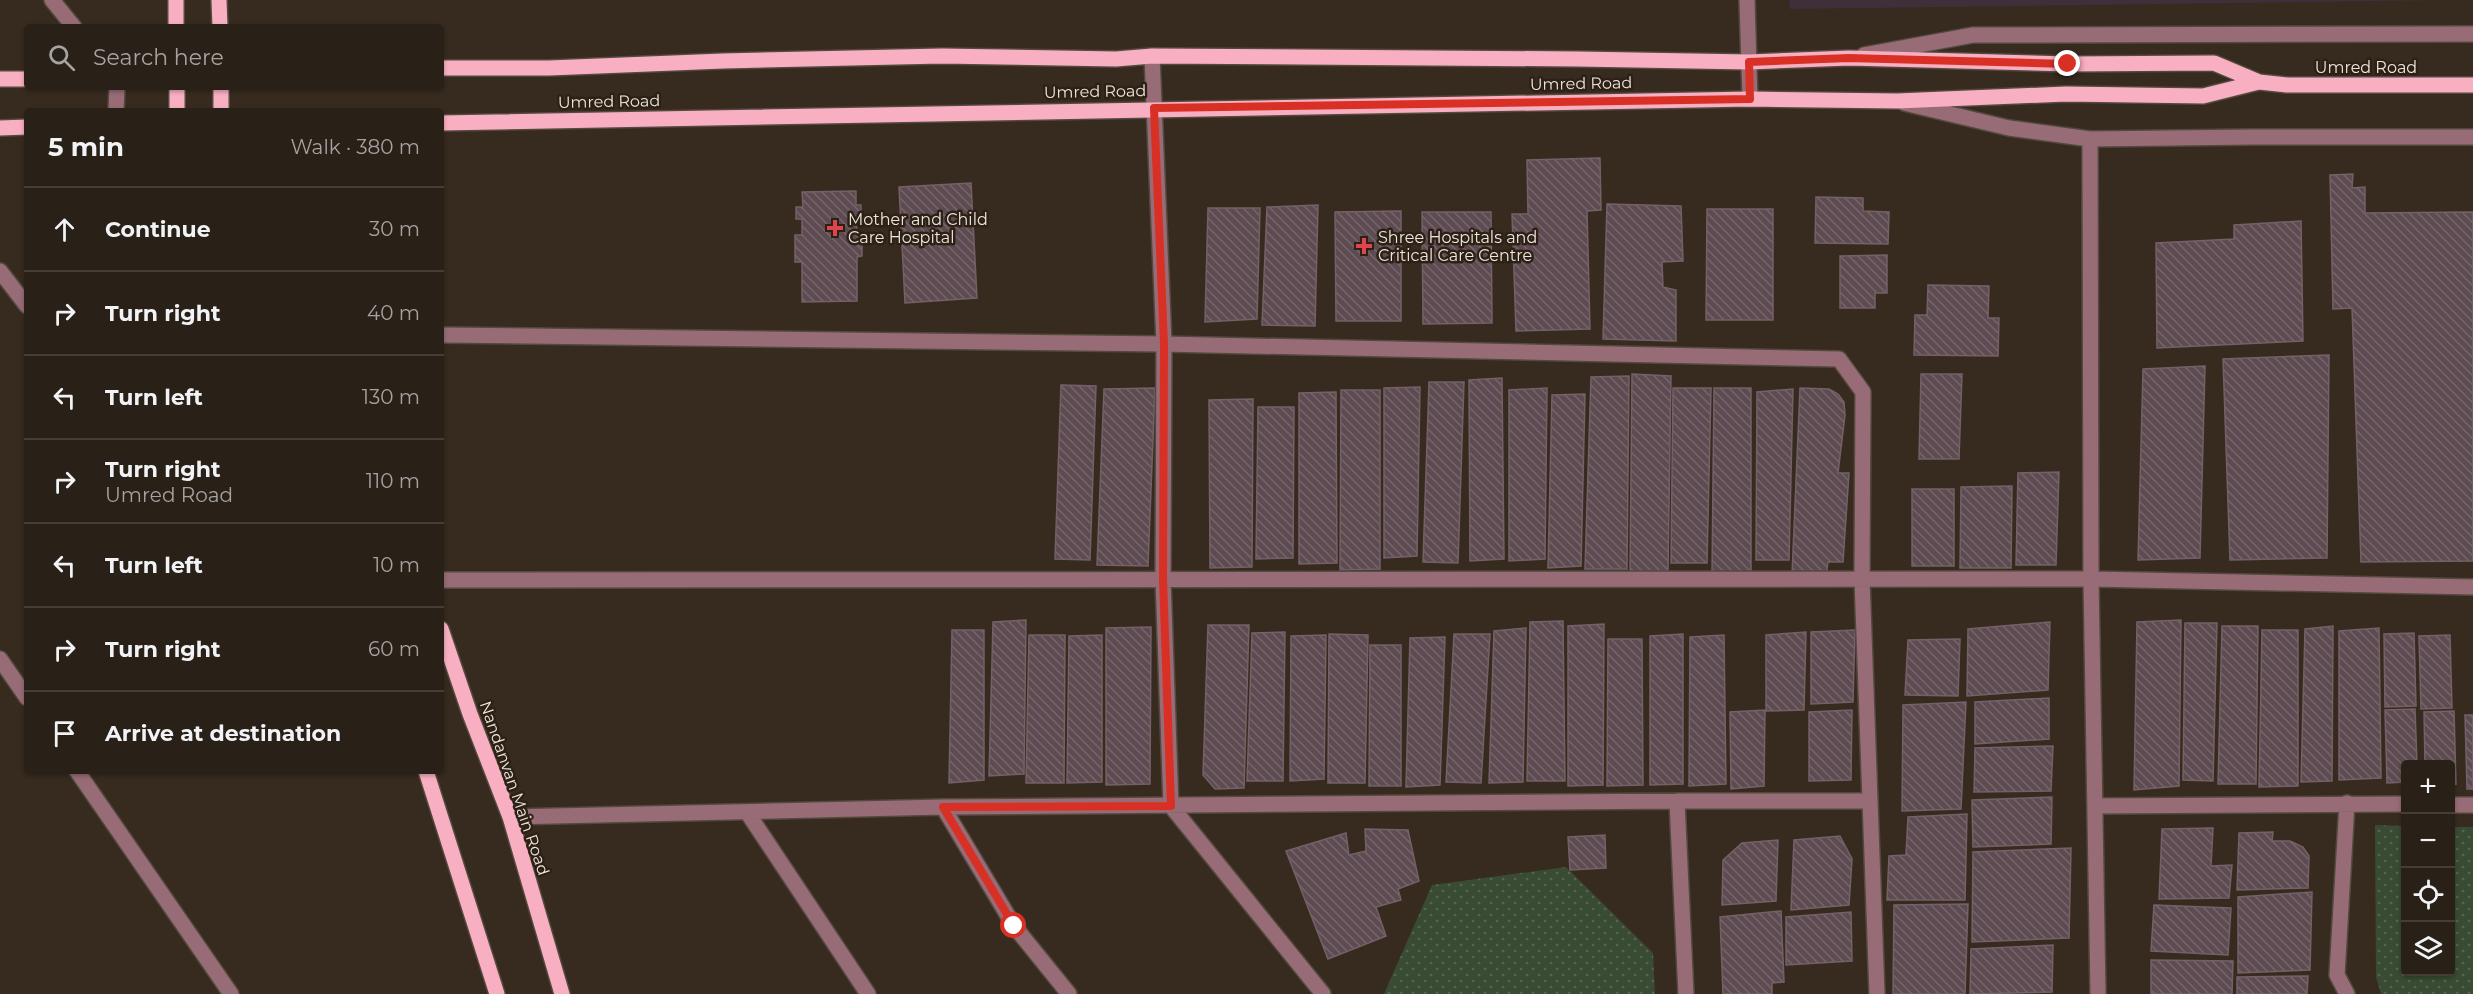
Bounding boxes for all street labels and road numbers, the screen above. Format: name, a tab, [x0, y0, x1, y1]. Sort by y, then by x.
street label: Umred Road	[2315, 58, 2417, 77]
street label: Umred Road	[1530, 73, 1632, 94]
street label: Umred Road	[1044, 81, 1146, 102]
street label: Umred Road	[558, 91, 660, 112]
street label: Nandanvan Main Road	[476, 699, 553, 878]

